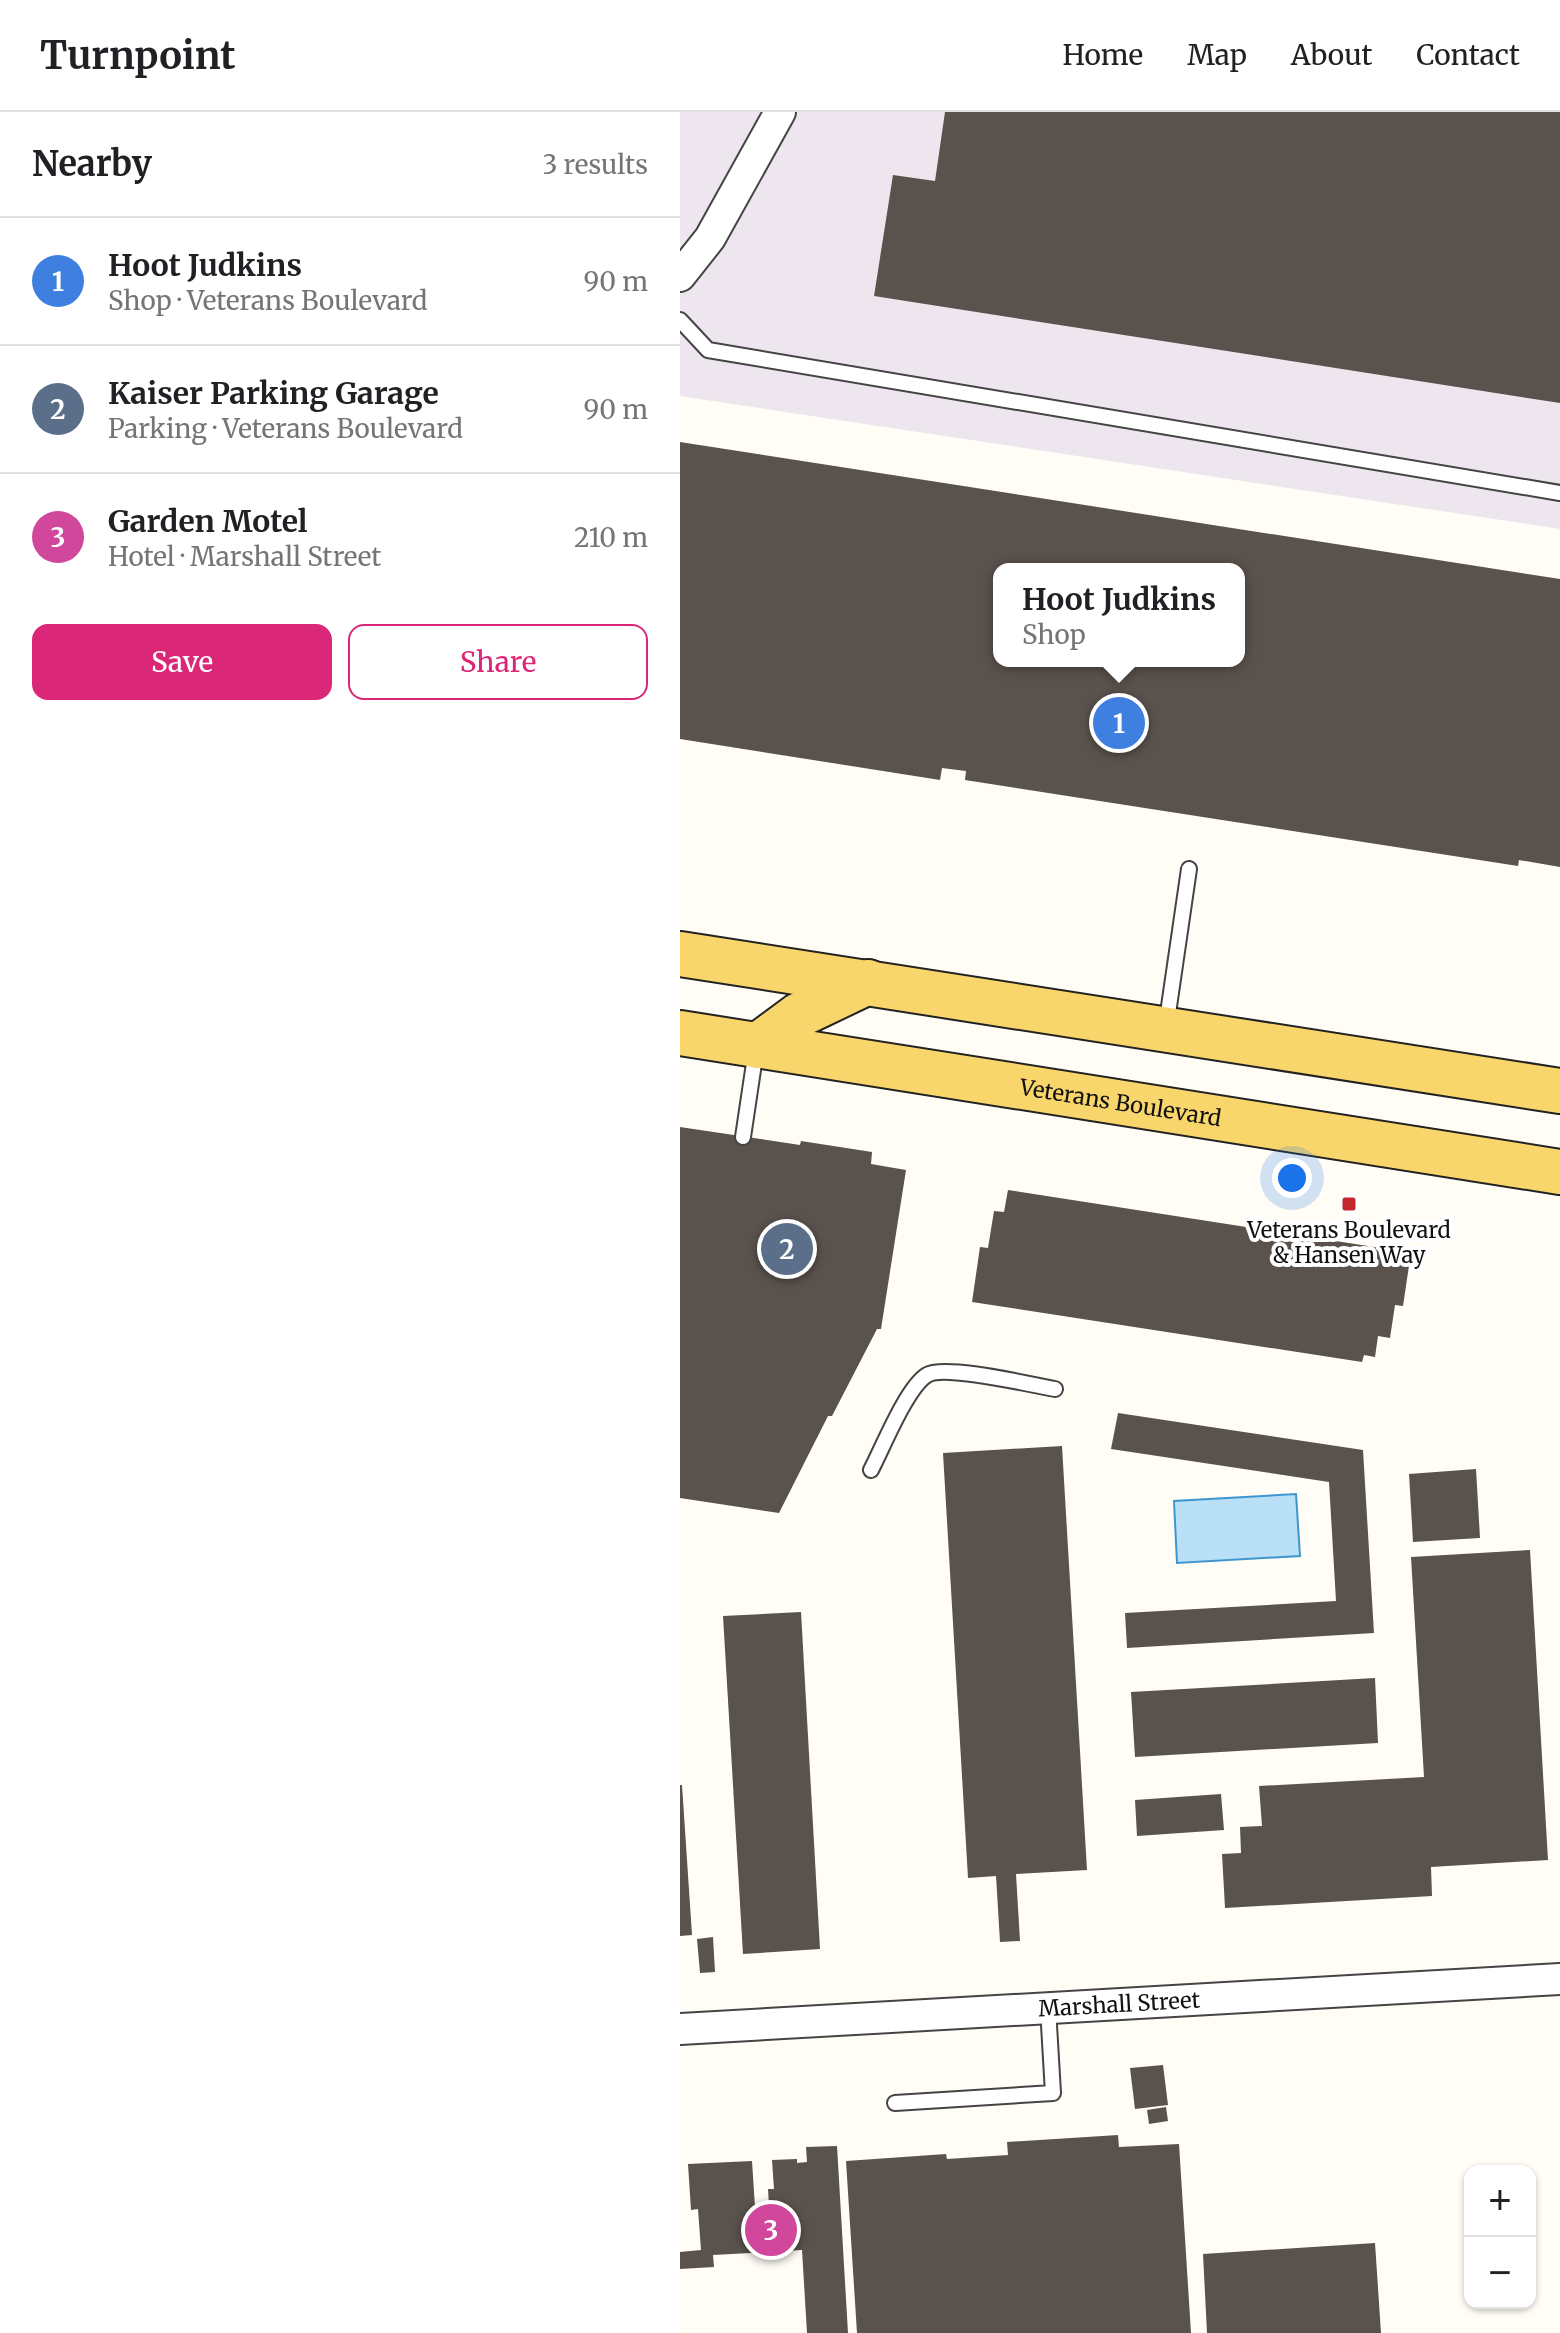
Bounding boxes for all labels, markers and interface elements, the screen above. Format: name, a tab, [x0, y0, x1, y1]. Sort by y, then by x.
text: Turnpoint	[40, 32, 235, 79]
text: Home	[1062, 37, 1143, 73]
text: Map	[1187, 37, 1247, 73]
text: About	[1291, 37, 1372, 73]
text: Contact	[1416, 37, 1520, 73]
text: Nearby	[32, 143, 152, 185]
text: 3 results	[543, 148, 648, 181]
text: Hoot Judkins	[108, 246, 302, 284]
text: 1	[52, 265, 64, 298]
text: 90 m	[584, 265, 648, 298]
text: Shop · Veterans Boulevard	[108, 284, 427, 317]
text: Kaiser Parking Garage	[108, 374, 439, 412]
text: 2	[50, 393, 66, 426]
text: 90 m	[584, 393, 648, 426]
text: Parking · Veterans Boulevard	[108, 412, 463, 445]
text: Garden Motel	[108, 502, 308, 540]
text: 3	[51, 521, 65, 554]
text: 210 m	[574, 521, 648, 554]
text: Hotel · Marshall Street	[108, 540, 382, 573]
popup	[993, 563, 1245, 667]
text: Hoot Judkins	[1022, 580, 1216, 618]
text: Shop	[1022, 618, 1086, 651]
button: Save	[32, 624, 332, 700]
button: Share	[348, 624, 648, 700]
pin: 1	[1093, 693, 1145, 753]
street label: Veterans Boulevard	[1017, 1073, 1223, 1132]
your location	[1272, 1158, 1312, 1198]
marker: Veterans Boulevard & Hansen Way	[1340, 1195, 1358, 1213]
place label: Veterans Boulevard & Hansen Way	[1246, 1216, 1451, 1269]
pin: 2	[761, 1219, 813, 1279]
street label: Marshall Street	[1038, 1985, 1201, 2023]
map controls	[1464, 2165, 1536, 2309]
button: +	[1464, 2165, 1536, 2237]
pin: 3	[745, 2200, 797, 2260]
button: −	[1464, 2237, 1536, 2309]

